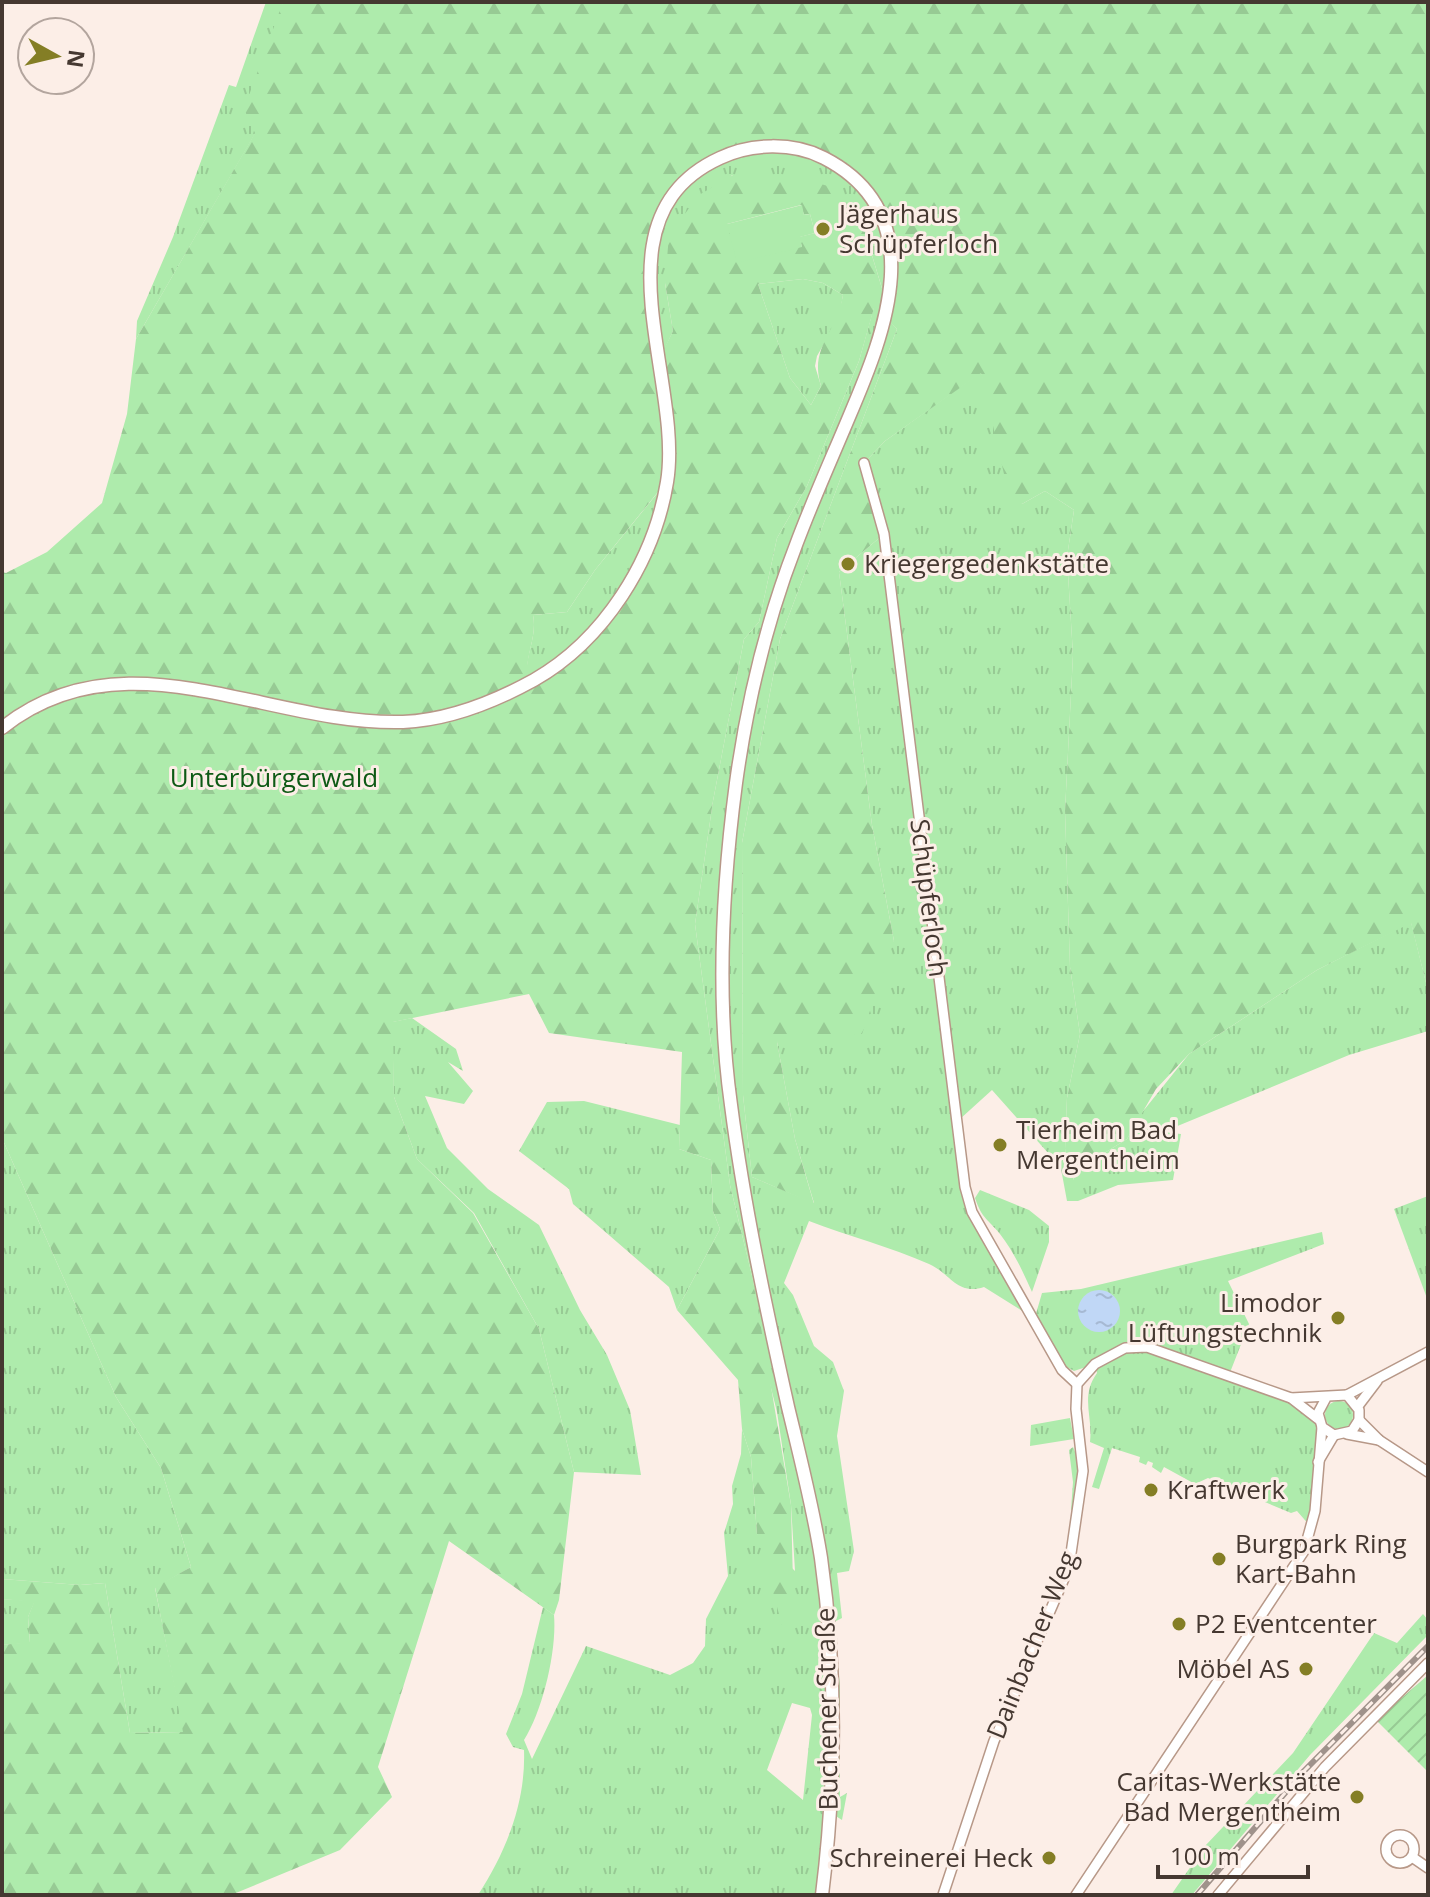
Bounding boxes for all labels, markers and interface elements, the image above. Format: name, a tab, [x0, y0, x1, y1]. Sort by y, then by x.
north arrow	[16, 16, 96, 96]
text: N	[61, 48, 93, 70]
place label: Jägerhaus Schüpferloch	[836, 195, 998, 261]
marker: Jägerhaus Schüpferloch	[814, 220, 832, 238]
place label: Kriegergedenkstätte	[864, 545, 1109, 581]
marker: Kriegergedenkstätte	[839, 555, 857, 573]
park label: Unterbürgerwald	[170, 759, 378, 795]
street label: Schüpferloch	[902, 817, 958, 979]
place label: Tierheim Bad Mergentheim	[1016, 1111, 1180, 1177]
marker: Tierheim Bad Mergentheim	[991, 1136, 1009, 1154]
place label: Limodor Lüftungstechnik	[1128, 1284, 1322, 1350]
marker: Limodor Lüftungstechnik	[1329, 1309, 1347, 1327]
place label: Kraftwerk	[1167, 1471, 1285, 1507]
marker: Kraftwerk	[1142, 1481, 1160, 1499]
place label: Burgpark Ring Kart-Bahn	[1235, 1525, 1407, 1591]
street label: Dainbacher Weg	[977, 1545, 1085, 1744]
marker: Burgpark Ring Kart-Bahn	[1210, 1550, 1228, 1568]
place label: P2 Eventcenter	[1195, 1605, 1377, 1641]
street label: Buchener Straße	[806, 1607, 846, 1811]
marker: P2 Eventcenter	[1170, 1615, 1188, 1633]
place label: Möbel AS	[1176, 1650, 1290, 1686]
marker: Möbel AS	[1297, 1660, 1315, 1678]
place label: Caritas-Werkstätte Bad Mergentheim	[1116, 1763, 1341, 1829]
marker: Caritas-Werkstätte Bad Mergentheim	[1348, 1788, 1366, 1806]
scale bar	[1158, 1829, 1308, 1879]
place label: Schreinerei Heck	[830, 1839, 1033, 1875]
text: 100 m	[1170, 1839, 1240, 1872]
marker: Schreinerei Heck	[1040, 1849, 1058, 1867]

